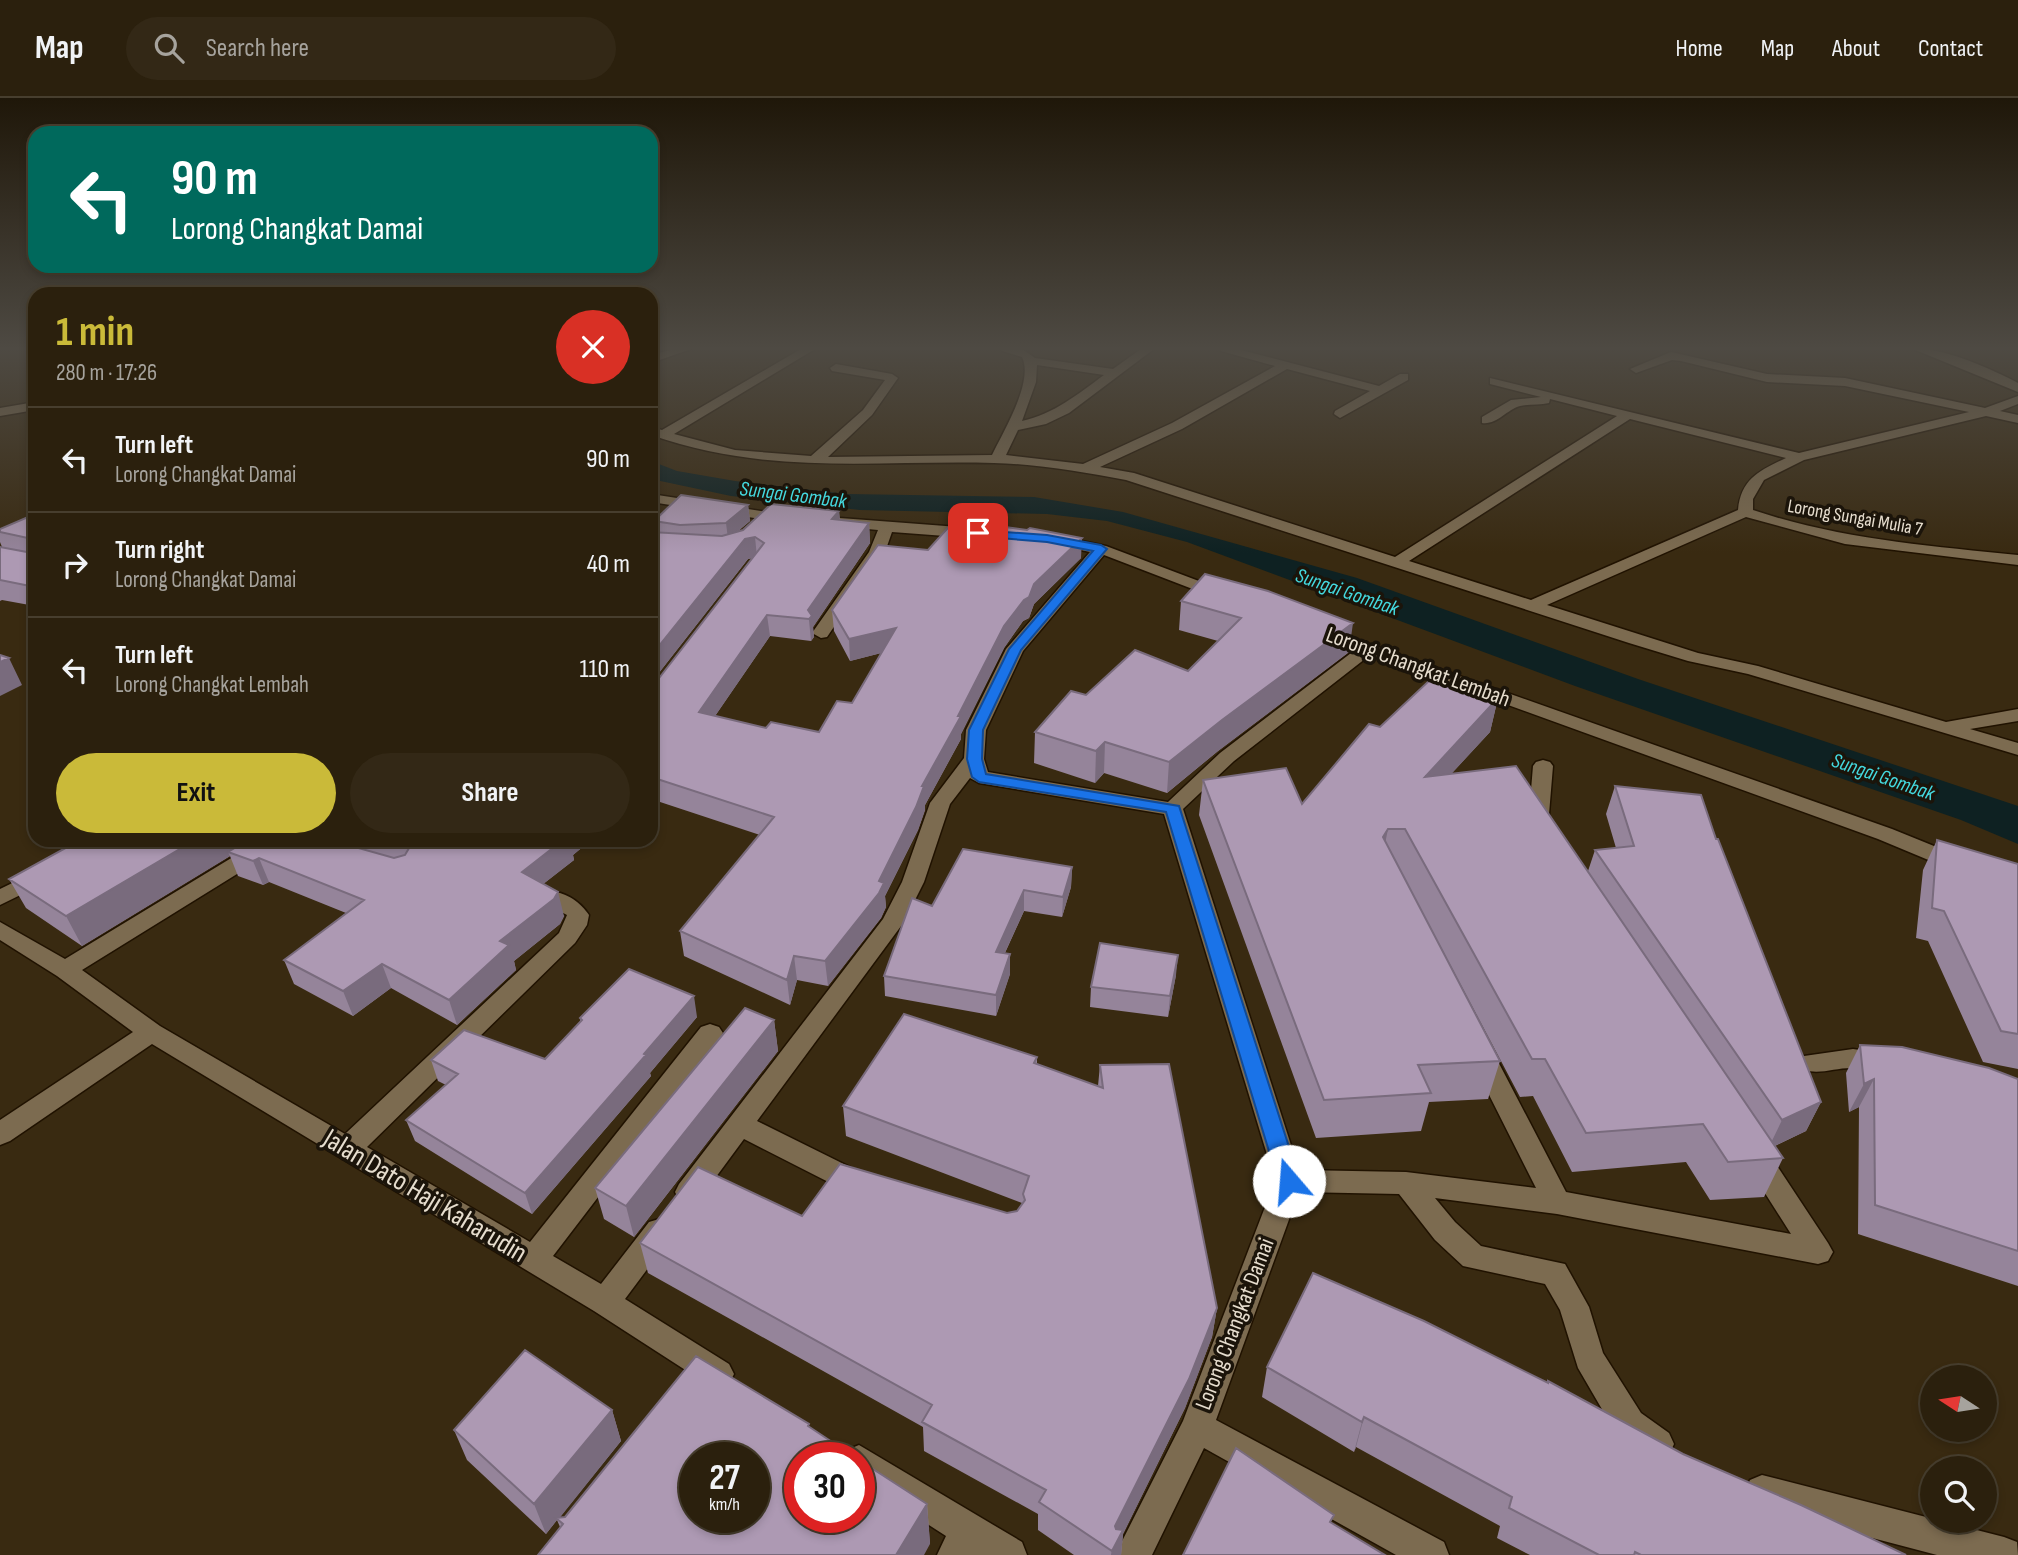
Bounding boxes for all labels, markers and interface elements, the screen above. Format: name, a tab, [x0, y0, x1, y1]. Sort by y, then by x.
search box	[126, 17, 616, 80]
text: Map	[35, 28, 84, 68]
icon: search	[150, 29, 188, 67]
text: Search here	[206, 33, 309, 64]
text: Home	[1675, 34, 1723, 63]
text: Map	[1761, 34, 1794, 63]
text: About	[1832, 34, 1880, 63]
text: Contact	[1918, 34, 1983, 63]
text: 90 m	[171, 150, 258, 209]
icon: left	[56, 154, 147, 245]
text: Lorong Changkat Damai	[171, 210, 423, 249]
text: 1 min	[56, 307, 134, 358]
button: close	[556, 310, 630, 384]
text: 280 m · 17:26	[56, 359, 157, 387]
text: Turn left	[115, 430, 193, 461]
icon: left	[56, 441, 94, 479]
text: 90 m	[586, 444, 630, 475]
text: Lorong Changkat Damai	[115, 461, 296, 489]
water label: Sungai Gombak	[738, 476, 849, 514]
street label: Lorong Sungai Mulia 7	[1786, 495, 1925, 541]
pin	[948, 503, 1008, 563]
icon: arrive	[959, 514, 997, 552]
text: Turn right	[115, 535, 204, 566]
icon: right	[56, 546, 94, 584]
text: 40 m	[587, 549, 630, 580]
water label: Sungai Gombak	[1292, 563, 1403, 622]
text: Lorong Changkat Damai	[115, 566, 296, 594]
street label: Lorong Changkat Lembah	[1322, 621, 1514, 713]
text: Turn left	[115, 640, 193, 671]
icon: left	[56, 651, 94, 689]
text: 110 m	[579, 654, 630, 685]
text: Lorong Changkat Lembah	[115, 671, 309, 699]
water label: Sungai Gombak	[1828, 748, 1939, 807]
button: Exit	[56, 753, 336, 833]
button: Share	[350, 753, 630, 833]
street label: Jalan Dato Haji Kaharudin	[316, 1122, 533, 1270]
position arrow	[1252, 1144, 1326, 1218]
street label: Lorong Changkat Damai	[1189, 1234, 1281, 1414]
north arrow	[1920, 1365, 1997, 1442]
map controls	[1920, 1365, 1997, 1533]
speed limit sign: 30	[784, 1442, 875, 1533]
button: search	[1920, 1456, 1997, 1533]
text: 27	[709, 1457, 740, 1500]
text: km/h	[709, 1494, 740, 1515]

